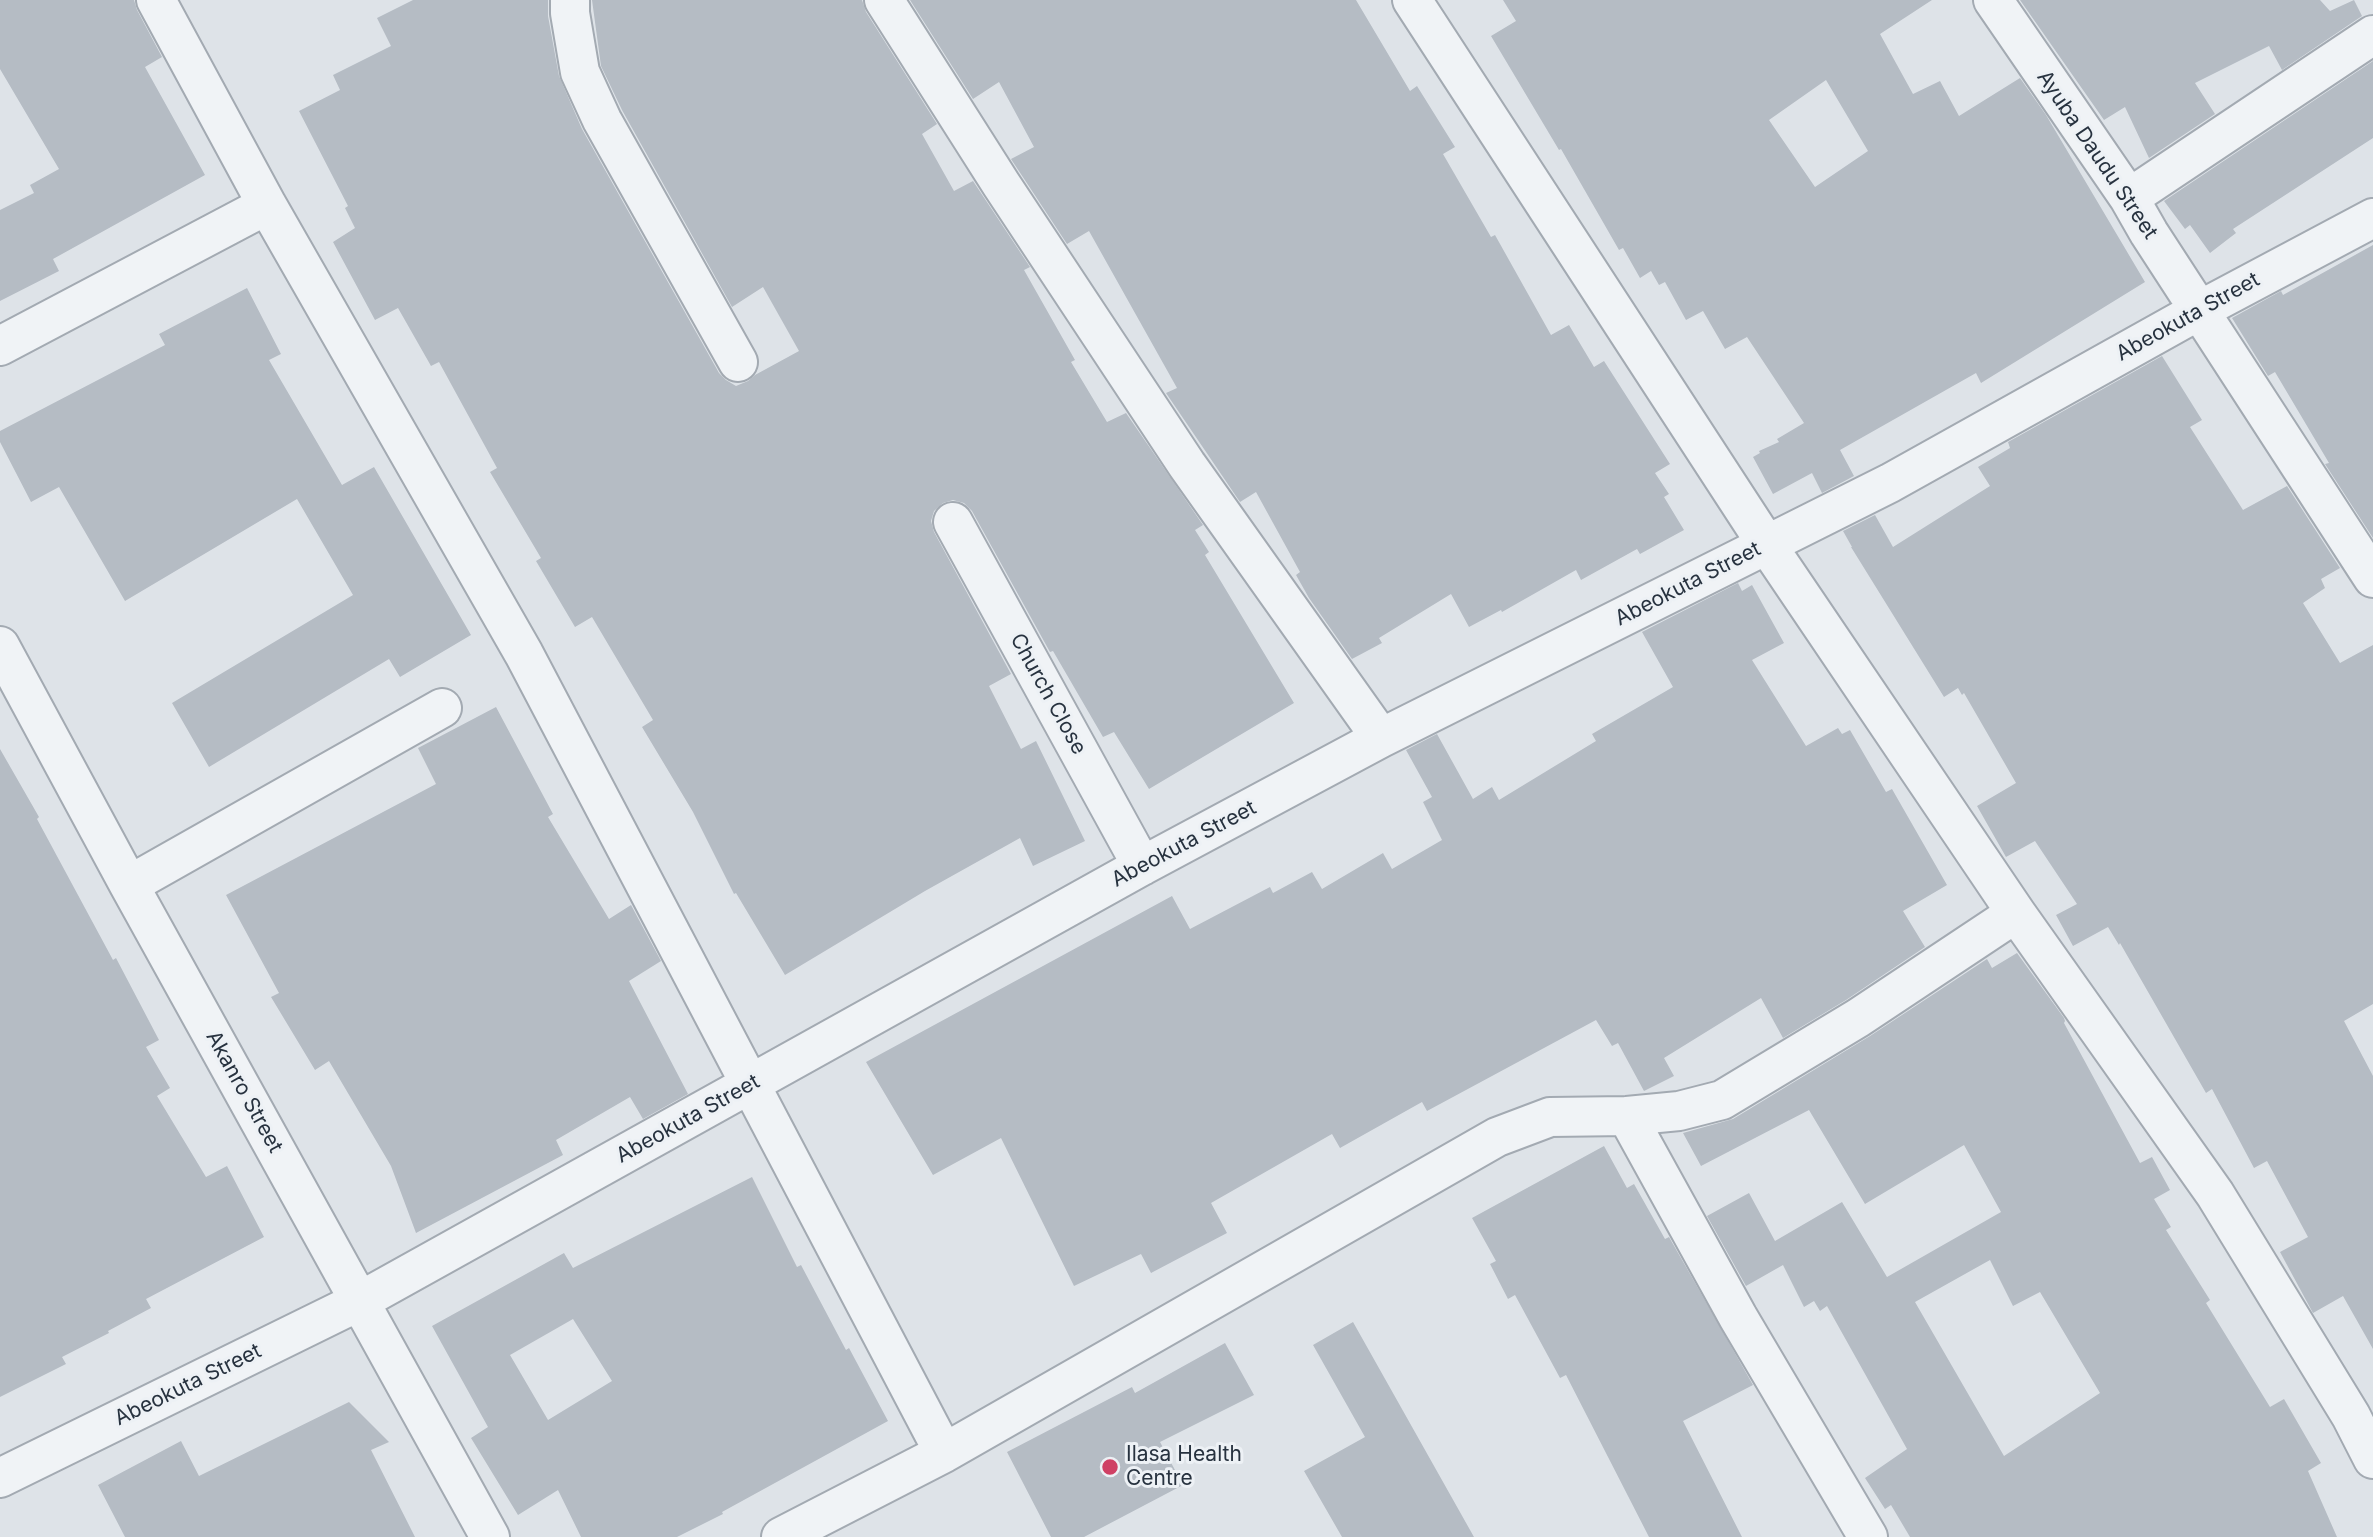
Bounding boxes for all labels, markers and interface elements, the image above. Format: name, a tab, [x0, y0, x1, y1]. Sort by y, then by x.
street label: Ayuba Daudu Street	[2031, 66, 2163, 244]
street label: Abeokuta Street	[2112, 267, 2264, 367]
street label: Abeokuta Street	[1611, 536, 1765, 632]
street label: Church Close	[1004, 629, 1092, 759]
street label: Abeokuta Street	[1107, 795, 1261, 893]
street label: Akanro Street	[200, 1027, 288, 1157]
street label: Abeokuta Street	[612, 1069, 764, 1169]
street label: Abeokuta Street	[111, 1339, 265, 1431]
place label: Ilasa Health Centre	[1126, 1442, 1242, 1492]
marker: Ilasa Health Centre	[1100, 1457, 1120, 1477]

